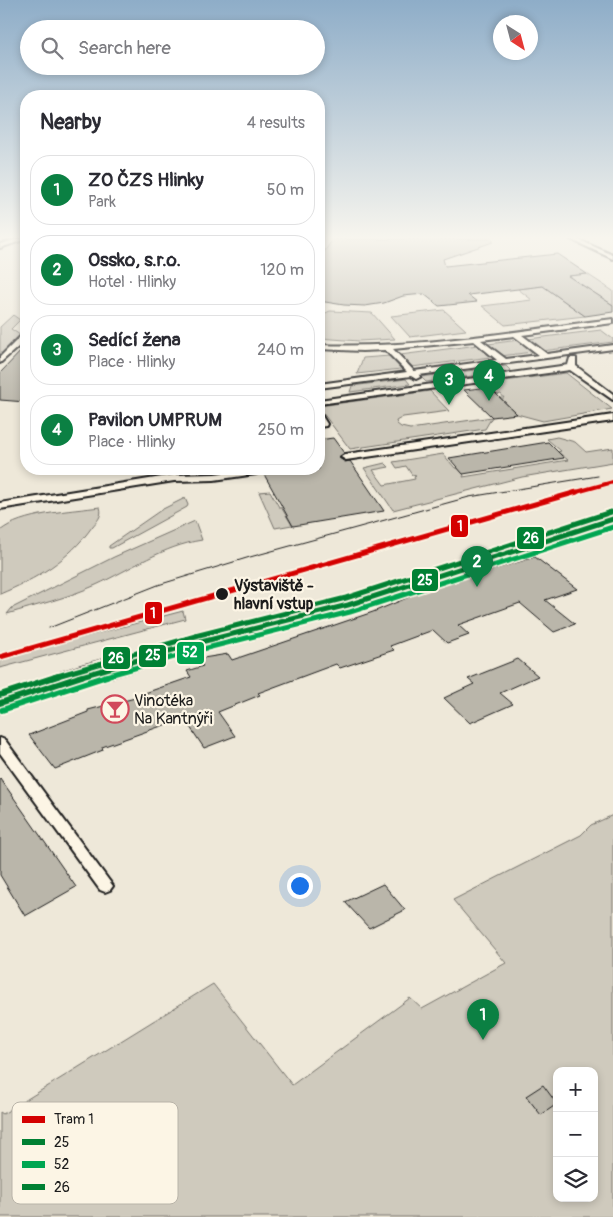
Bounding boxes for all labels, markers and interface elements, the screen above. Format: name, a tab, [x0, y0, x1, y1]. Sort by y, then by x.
north arrow	[493, 15, 538, 60]
search box	[20, 20, 325, 75]
icon: search	[38, 34, 66, 62]
text: Search here	[78, 36, 171, 60]
text: Nearby	[40, 109, 101, 136]
text: 4 results	[247, 113, 305, 133]
text: ZO ČZS Hlinky	[88, 168, 204, 192]
text: 1	[54, 180, 60, 200]
text: 50 m	[267, 180, 304, 200]
text: Park	[88, 192, 116, 212]
text: Ossko, s.r.o.	[88, 248, 181, 272]
text: 2	[53, 260, 61, 280]
text: 120 m	[260, 260, 304, 280]
text: Hotel · Hlinky	[88, 272, 176, 292]
text: Sedící žena	[88, 328, 181, 352]
text: 3	[53, 340, 61, 360]
text: 240 m	[257, 340, 304, 360]
text: Place · Hlinky	[88, 352, 175, 372]
pin: 4	[473, 360, 505, 401]
pin: 3	[433, 364, 465, 405]
text: Pavilon UMPRUM	[88, 408, 222, 432]
text: 4	[52, 420, 62, 440]
text: 250 m	[258, 420, 304, 440]
text: Place · Hlinky	[88, 432, 175, 452]
line badge: 1	[450, 514, 469, 538]
text: 1	[457, 518, 463, 535]
line badge: 26	[516, 526, 545, 550]
text: 26	[523, 530, 539, 547]
pin: 2	[461, 546, 493, 587]
line badge: 25	[411, 568, 439, 592]
text: 25	[417, 572, 433, 589]
place label: Výstaviště - hlavní vstup	[234, 576, 314, 614]
marker: Výstaviště - hlavní vstup	[214, 586, 230, 602]
line badge: 1	[144, 601, 163, 625]
text: 1	[150, 605, 156, 622]
line badge: 52	[176, 641, 205, 665]
line badge: 25	[138, 644, 167, 668]
text: 52	[182, 644, 198, 661]
line badge: 26	[102, 646, 131, 670]
text: 25	[145, 647, 161, 664]
text: 26	[108, 650, 124, 667]
place label: Vinotéka Na Kantnýři	[134, 691, 213, 729]
bar icon: Vinotéka Na Kantnýři	[100, 694, 130, 724]
your location	[287, 873, 313, 899]
pin: 1	[467, 999, 499, 1040]
map controls	[553, 1067, 598, 1202]
button: +	[553, 1067, 598, 1112]
legend	[12, 1102, 178, 1204]
text: Tram 1	[54, 1111, 94, 1128]
button: −	[553, 1112, 598, 1157]
text: 25	[54, 1134, 69, 1151]
text: 52	[54, 1156, 70, 1173]
button: layers	[553, 1157, 598, 1202]
text: 26	[54, 1179, 70, 1196]

